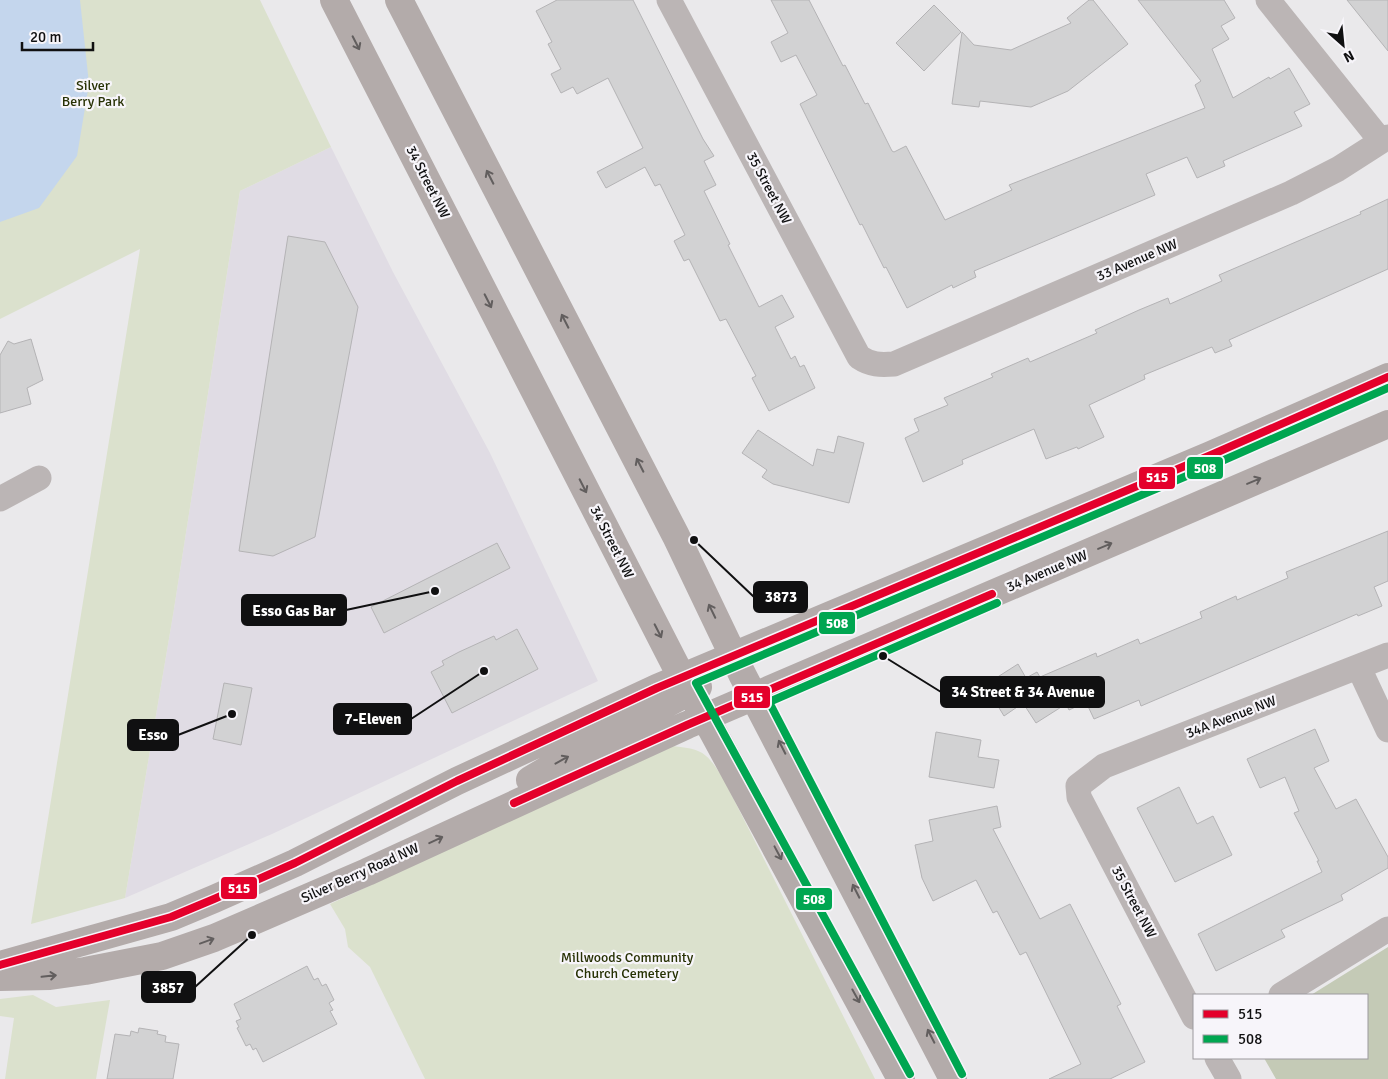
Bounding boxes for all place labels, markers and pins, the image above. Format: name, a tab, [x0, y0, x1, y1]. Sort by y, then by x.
callout: 3873	[754, 582, 807, 612]
callout: Esso Gas Bar	[242, 595, 346, 625]
callout: 34 Street & 34 Avenue	[941, 677, 1104, 707]
callout: 7-Eleven	[334, 704, 411, 734]
callout: Esso	[128, 720, 178, 750]
callout: 3857	[142, 972, 195, 1002]

